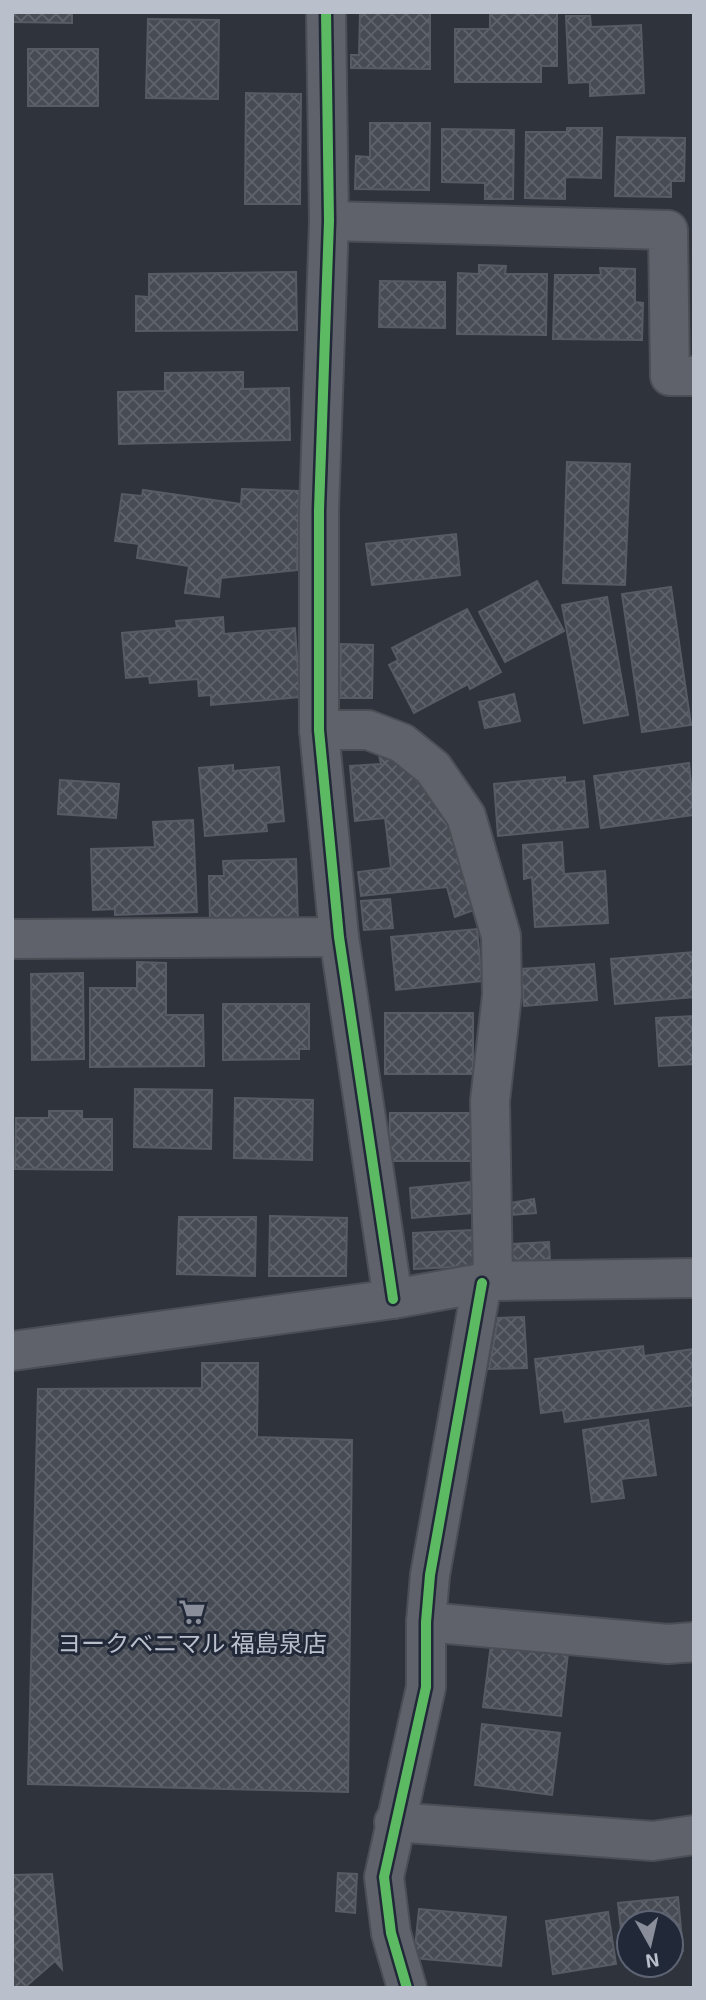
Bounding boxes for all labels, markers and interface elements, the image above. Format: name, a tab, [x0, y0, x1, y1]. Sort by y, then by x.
supermarket icon: ヨークベニマル 福島泉店	[177, 1597, 207, 1627]
place label: ヨークベニマル 福島泉店	[57, 1628, 327, 1657]
north arrow	[615, 1909, 685, 1979]
text: N	[644, 1949, 661, 1974]

